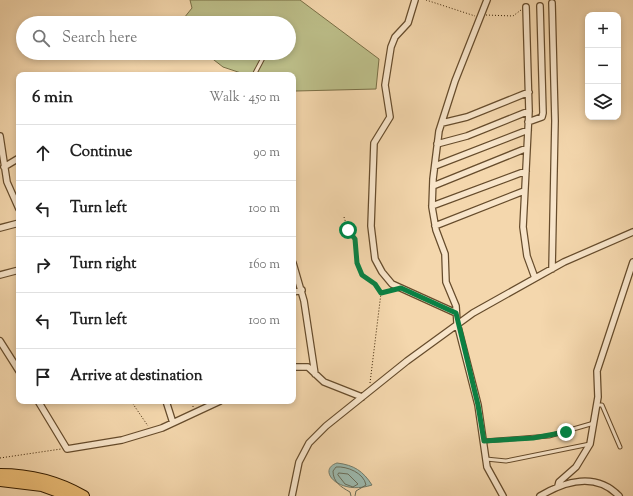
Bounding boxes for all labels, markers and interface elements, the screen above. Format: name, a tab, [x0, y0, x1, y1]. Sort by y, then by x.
map controls	[585, 12, 621, 120]
button: +	[585, 12, 621, 48]
search box	[16, 16, 296, 60]
icon: search	[30, 27, 52, 49]
text: Search here	[62, 28, 137, 49]
button: −	[585, 48, 621, 84]
button: layers	[585, 84, 621, 120]
text: 6 min	[32, 86, 73, 110]
text: Walk · 450 m	[209, 89, 280, 107]
icon: ahead	[32, 142, 54, 164]
text: Continue	[70, 142, 132, 163]
text: 90 m	[253, 144, 280, 162]
icon: left	[32, 198, 54, 220]
text: Turn left	[70, 198, 127, 219]
text: 100 m	[248, 200, 280, 218]
route start	[339, 221, 357, 239]
icon: right	[32, 254, 54, 276]
text: Turn right	[70, 254, 136, 275]
text: 160 m	[249, 256, 280, 274]
icon: left	[32, 310, 54, 332]
text: Turn left	[70, 310, 127, 331]
text: 100 m	[248, 312, 280, 330]
icon: arrive	[32, 366, 54, 388]
text: Arrive at destination	[70, 366, 203, 387]
route end	[557, 423, 575, 441]

